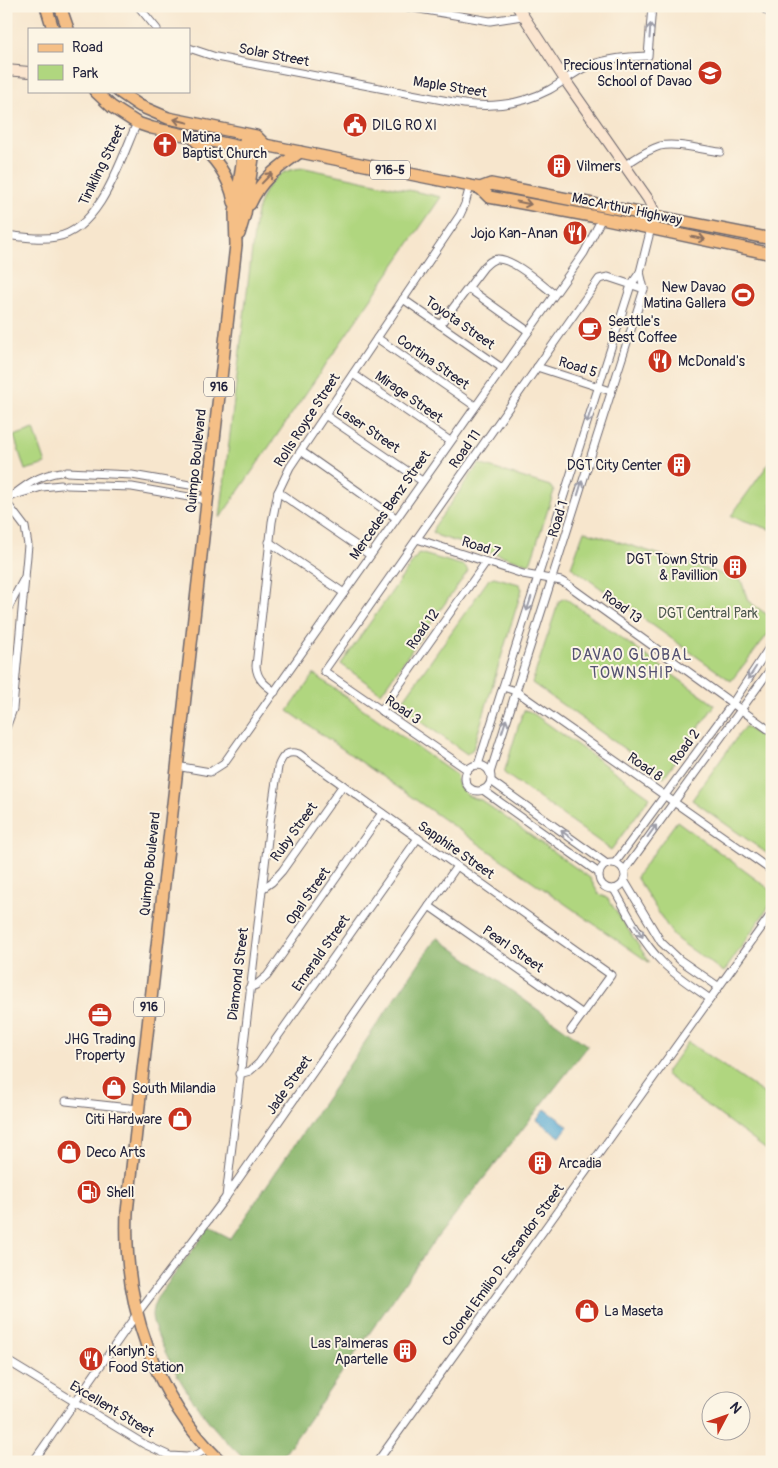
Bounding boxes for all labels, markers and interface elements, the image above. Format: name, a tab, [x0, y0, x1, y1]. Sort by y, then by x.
one-way arrow	[645, 23, 655, 39]
legend	[28, 28, 190, 92]
text: Road	[72, 38, 103, 57]
street label: Solar Street	[237, 40, 311, 70]
place label: Precious International School of Davao	[563, 57, 692, 90]
school or university icon: Precious International School of Davao	[697, 60, 723, 86]
text: Park	[72, 64, 99, 83]
street label: Maple Street	[412, 73, 488, 101]
public building icon: DILG RO XI	[342, 112, 368, 138]
one-way arrow	[174, 116, 190, 125]
place label: DILG RO XI	[372, 117, 437, 134]
street label: Tinikling Street	[75, 121, 129, 208]
place label: Matina Baptist Church	[182, 129, 267, 162]
church icon: Matina Baptist Church	[152, 132, 178, 158]
building icon: Vilmers	[546, 153, 572, 179]
place label: Vilmers	[576, 158, 622, 175]
road number: 916-5	[370, 160, 410, 180]
one-way arrow	[261, 172, 273, 184]
street label: MacArthur Highway	[570, 189, 684, 229]
one-way arrow	[516, 199, 532, 209]
restaurant icon: Jojo Kan-Anan	[562, 220, 588, 246]
place label: Jojo Kan-Anan	[471, 225, 558, 242]
one-way arrow	[690, 234, 706, 244]
place label: New Davao Matina Gallera	[643, 279, 726, 312]
sports icon: New Davao Matina Gallera	[730, 282, 756, 308]
street label: Toyota Street	[422, 293, 498, 353]
place label: Seattle's Best Coffee	[608, 313, 677, 346]
cafe icon: Seattle's Best Coffee	[577, 316, 603, 342]
street label: Cortina Street	[393, 331, 473, 393]
restaurant icon: McDonald's	[647, 348, 673, 374]
street label: Road 5	[557, 353, 599, 381]
place label: McDonald's	[678, 353, 746, 370]
street label: Mirage Street	[372, 367, 447, 427]
street label: Rolls Royce Street	[270, 370, 344, 470]
road number: 916	[204, 378, 234, 397]
street label: Laser Street	[333, 401, 404, 457]
street label: Quimpo Boulevard	[182, 408, 210, 514]
one-way arrow	[583, 408, 593, 424]
street label: Road 11	[446, 427, 484, 471]
street label: Mercedes Benz Street	[346, 447, 434, 563]
building icon: DGT City Center	[666, 452, 692, 478]
place label: DGT City Center	[567, 457, 662, 474]
one-way arrow	[576, 481, 586, 497]
street label: Road 1	[544, 499, 572, 539]
street label: Road 7	[460, 533, 503, 561]
place label: DGT Town Strip & Pavillion	[626, 551, 718, 584]
building icon: DGT Town Strip & Pavillion	[722, 554, 748, 580]
street label: Road 13	[599, 587, 645, 627]
one-way arrow	[524, 596, 534, 612]
street label: Road 12	[403, 605, 443, 652]
park label: DGT Central Park	[658, 605, 758, 622]
district label: DAVAO GLOBAL TOWNSHIP	[572, 645, 692, 683]
one-way arrow	[747, 666, 757, 680]
street label: Road 3	[382, 692, 424, 728]
one-way arrow	[500, 719, 510, 735]
street label: Road 2	[666, 726, 704, 768]
street label: Road 8	[624, 749, 666, 785]
street label: Ruby Street	[267, 799, 321, 865]
street label: Quimpo Boulevard	[136, 811, 164, 917]
street label: Sapphire Street	[414, 817, 498, 883]
one-way arrow	[647, 825, 657, 839]
one-way arrow	[561, 830, 575, 841]
street label: Opal Street	[282, 864, 334, 928]
street label: Emerald Street	[288, 911, 354, 994]
street label: Pearl Street	[479, 922, 547, 976]
one-way arrow	[634, 924, 644, 938]
street label: Diamond Street	[224, 926, 252, 1021]
road number: 916	[134, 998, 164, 1016]
office icon: JHG Trading Property	[87, 1002, 113, 1028]
place label: JHG Trading Property	[65, 1031, 135, 1064]
street label: Jade Street	[262, 1052, 316, 1118]
shop icon: South Milandia	[101, 1075, 127, 1101]
place label: South Milandia	[132, 1080, 216, 1097]
shop icon: Citi Hardware	[167, 1106, 193, 1132]
place label: Citi Hardware	[85, 1111, 162, 1128]
shop icon: Deco Arts	[56, 1139, 82, 1165]
place label: Deco Arts	[86, 1144, 146, 1161]
building icon: Arcadia	[527, 1150, 553, 1176]
place label: Arcadia	[558, 1155, 602, 1172]
fuel station icon: Shell	[76, 1179, 102, 1205]
street label: Colonel Emilio D. Escandor Street	[438, 1180, 568, 1349]
place label: Shell	[106, 1184, 134, 1201]
shop icon: La Maseta	[574, 1298, 600, 1324]
place label: La Maseta	[604, 1303, 663, 1320]
place label: Las Palmeras Apartelle	[310, 1335, 389, 1368]
building icon: Las Palmeras Apartelle	[392, 1338, 418, 1364]
place label: Karlyn's Food Station	[108, 1343, 184, 1376]
restaurant icon: Karlyn's Food Station	[78, 1346, 104, 1372]
street label: Excellent Street	[67, 1377, 158, 1441]
north arrow	[700, 1390, 750, 1440]
text: N	[726, 1399, 745, 1417]

